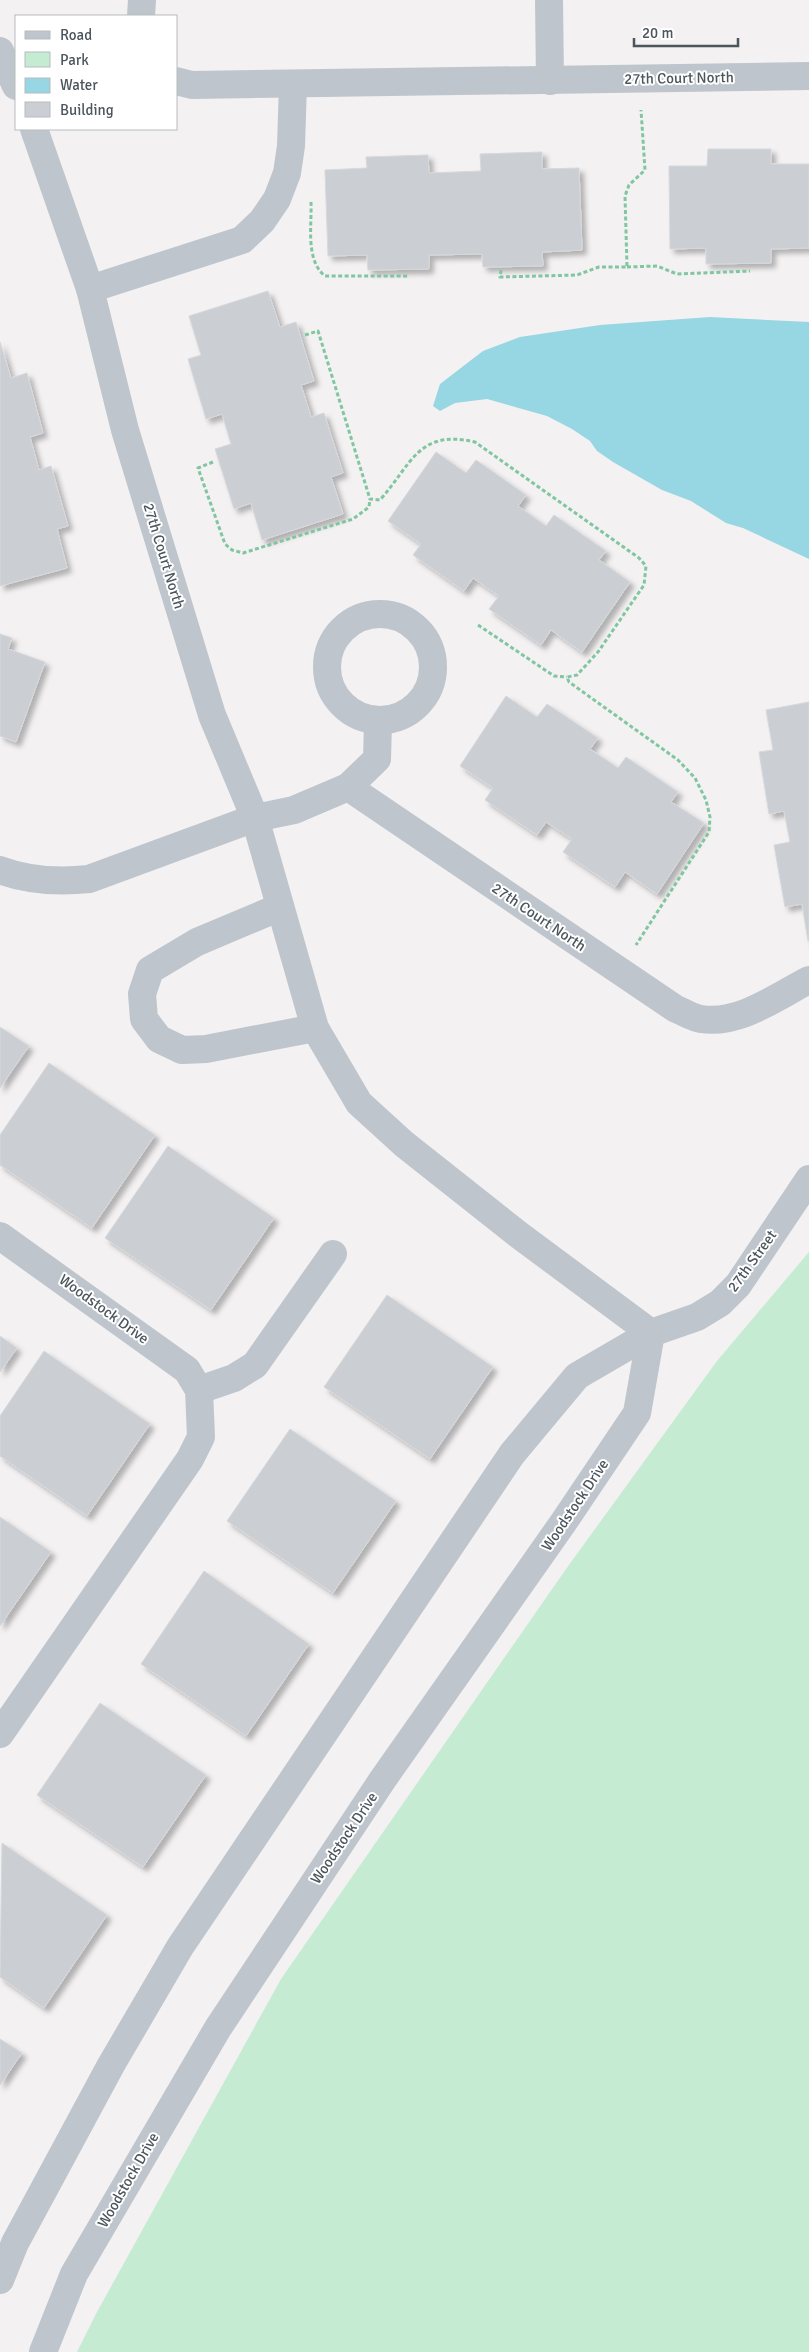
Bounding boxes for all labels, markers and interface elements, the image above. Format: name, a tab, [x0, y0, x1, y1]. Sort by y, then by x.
legend	[15, 15, 178, 130]
scale bar	[634, 15, 738, 47]
text: 20 m	[642, 24, 673, 42]
text: Road	[60, 26, 92, 44]
text: Park	[60, 51, 89, 69]
street label: 27th Court North	[624, 68, 734, 88]
text: Water	[60, 76, 98, 94]
text: Building	[60, 101, 114, 119]
street label: 27th Court North	[139, 501, 189, 611]
street label: 27th Court North	[489, 879, 589, 955]
street label: 27th Street	[724, 1227, 780, 1295]
street label: Woodstock Drive	[56, 1270, 152, 1348]
street label: Woodstock Drive	[538, 1456, 612, 1554]
street label: Woodstock Drive	[307, 1789, 381, 1887]
street label: Woodstock Drive	[94, 2129, 162, 2231]

